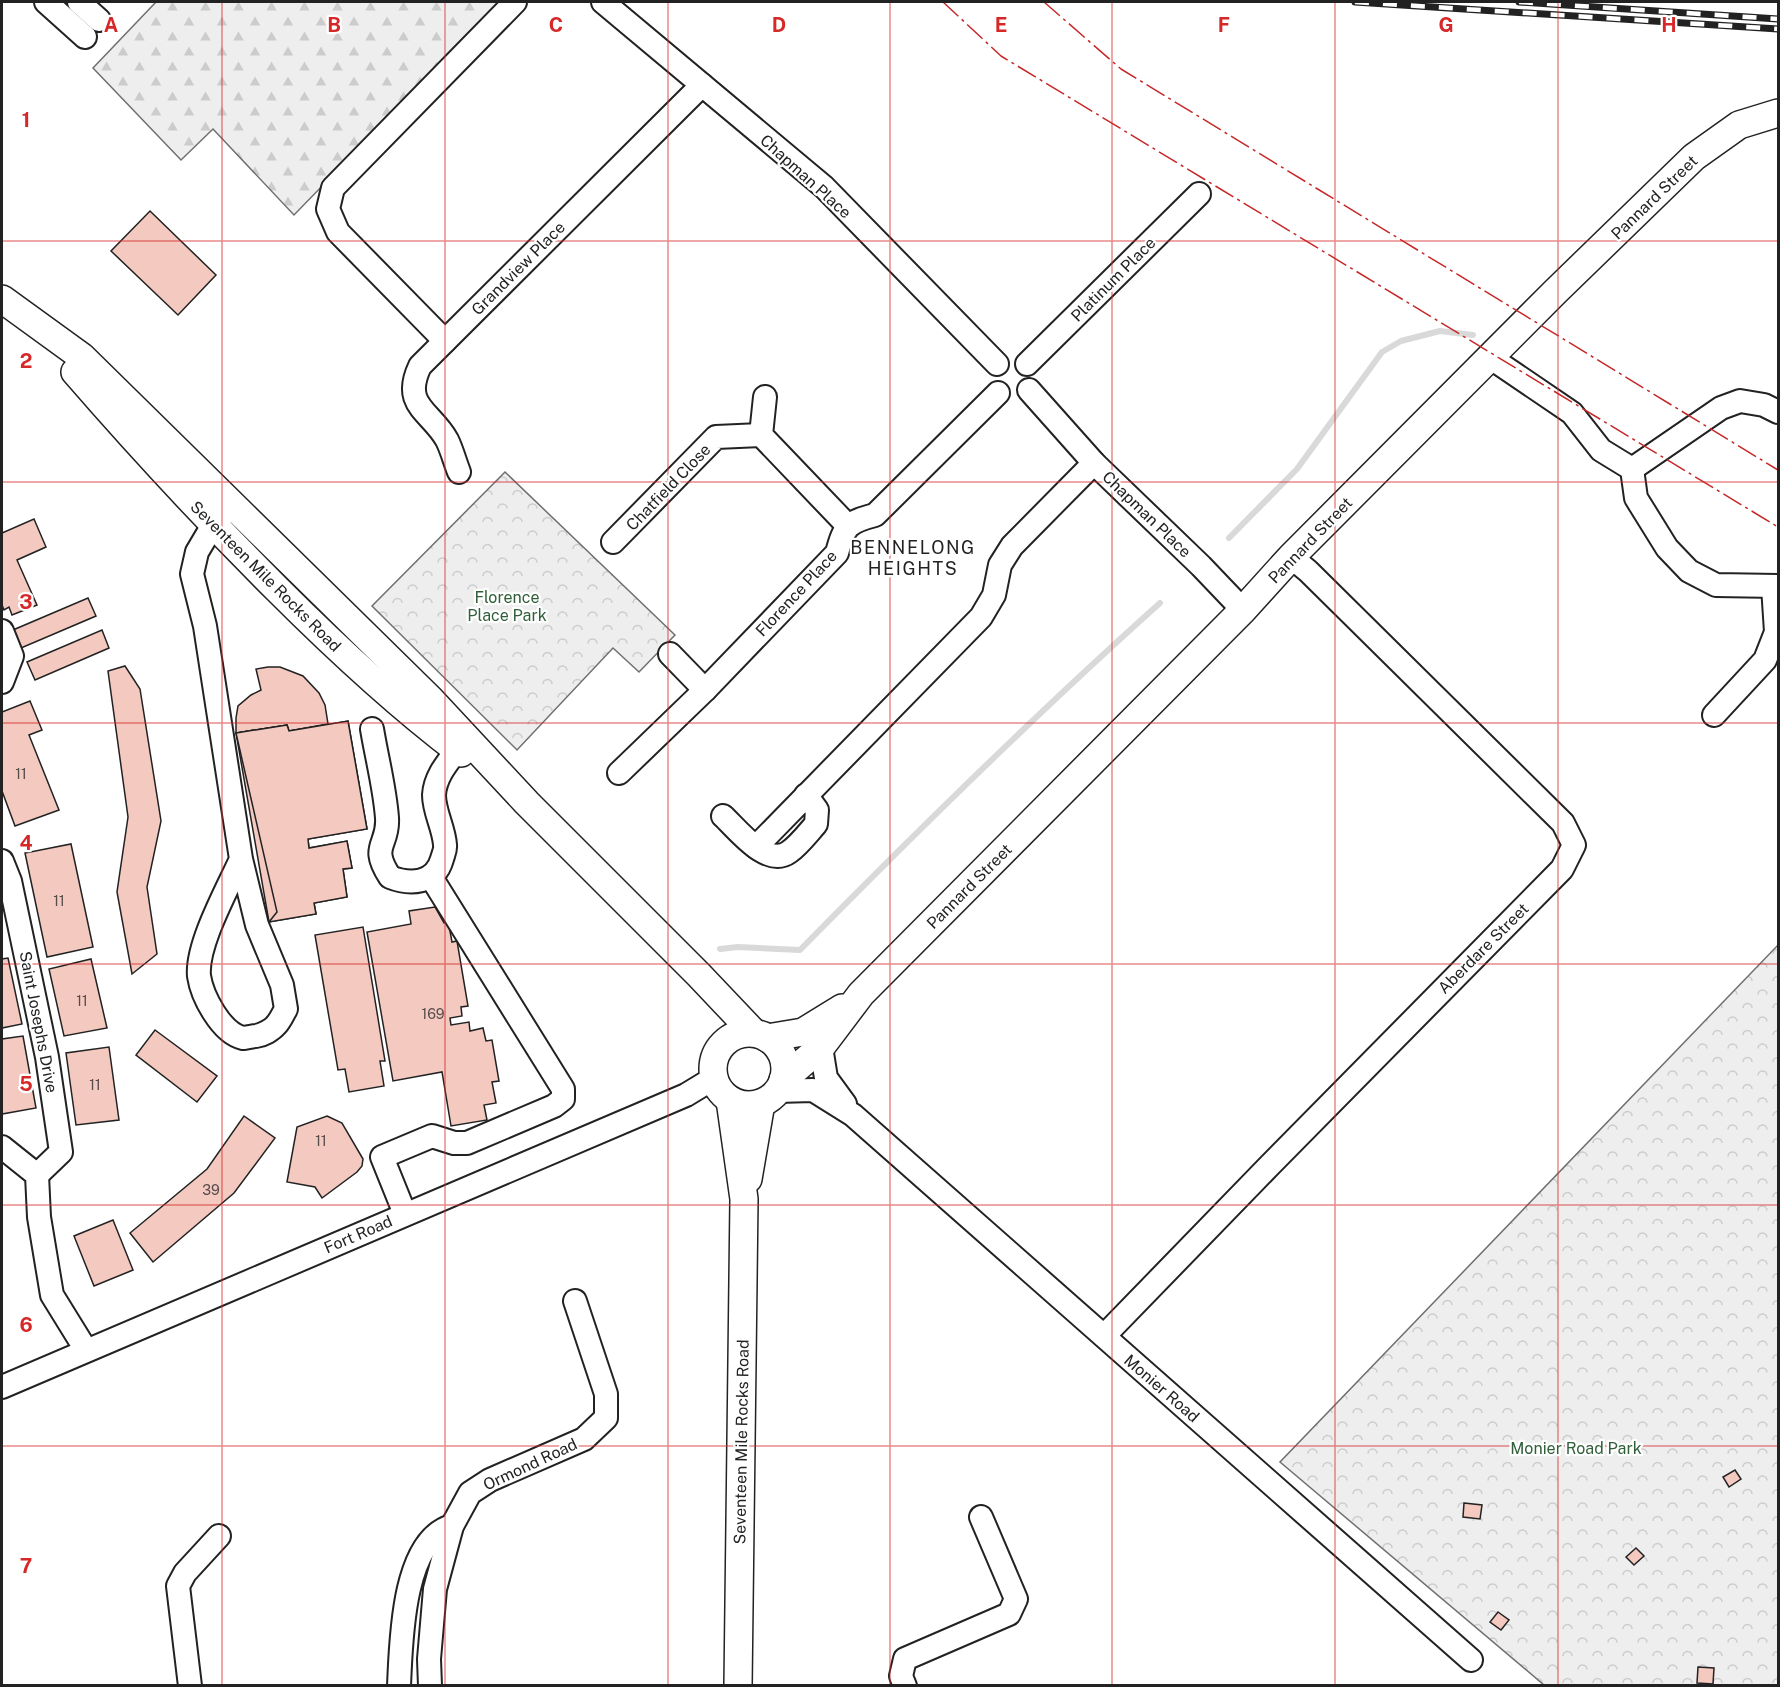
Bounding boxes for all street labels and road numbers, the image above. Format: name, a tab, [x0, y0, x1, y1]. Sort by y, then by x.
street label: Chapman Place	[756, 131, 855, 222]
street label: Pannard Street	[1607, 151, 1701, 243]
street label: Grandview Place	[468, 218, 569, 319]
street label: Platinum Place	[1067, 233, 1160, 326]
street label: Chatfield Close	[622, 440, 714, 535]
street label: Chapman Place	[1098, 467, 1195, 561]
street label: Pannard Street	[1264, 493, 1356, 587]
street label: Seventeen Mile Rocks Road	[186, 497, 345, 656]
street label: Florence Place	[752, 546, 841, 640]
street label: Pannard Street	[923, 840, 1016, 933]
street label: Aberdare Street	[1434, 899, 1533, 998]
street label: Saint Josephs Drive	[15, 950, 62, 1095]
street label: Fort Road	[321, 1212, 395, 1257]
street label: Seventeen Mile Rocks Road	[730, 1339, 753, 1545]
street label: Monier Road	[1120, 1351, 1203, 1426]
street label: Ormond Road	[480, 1434, 580, 1494]

